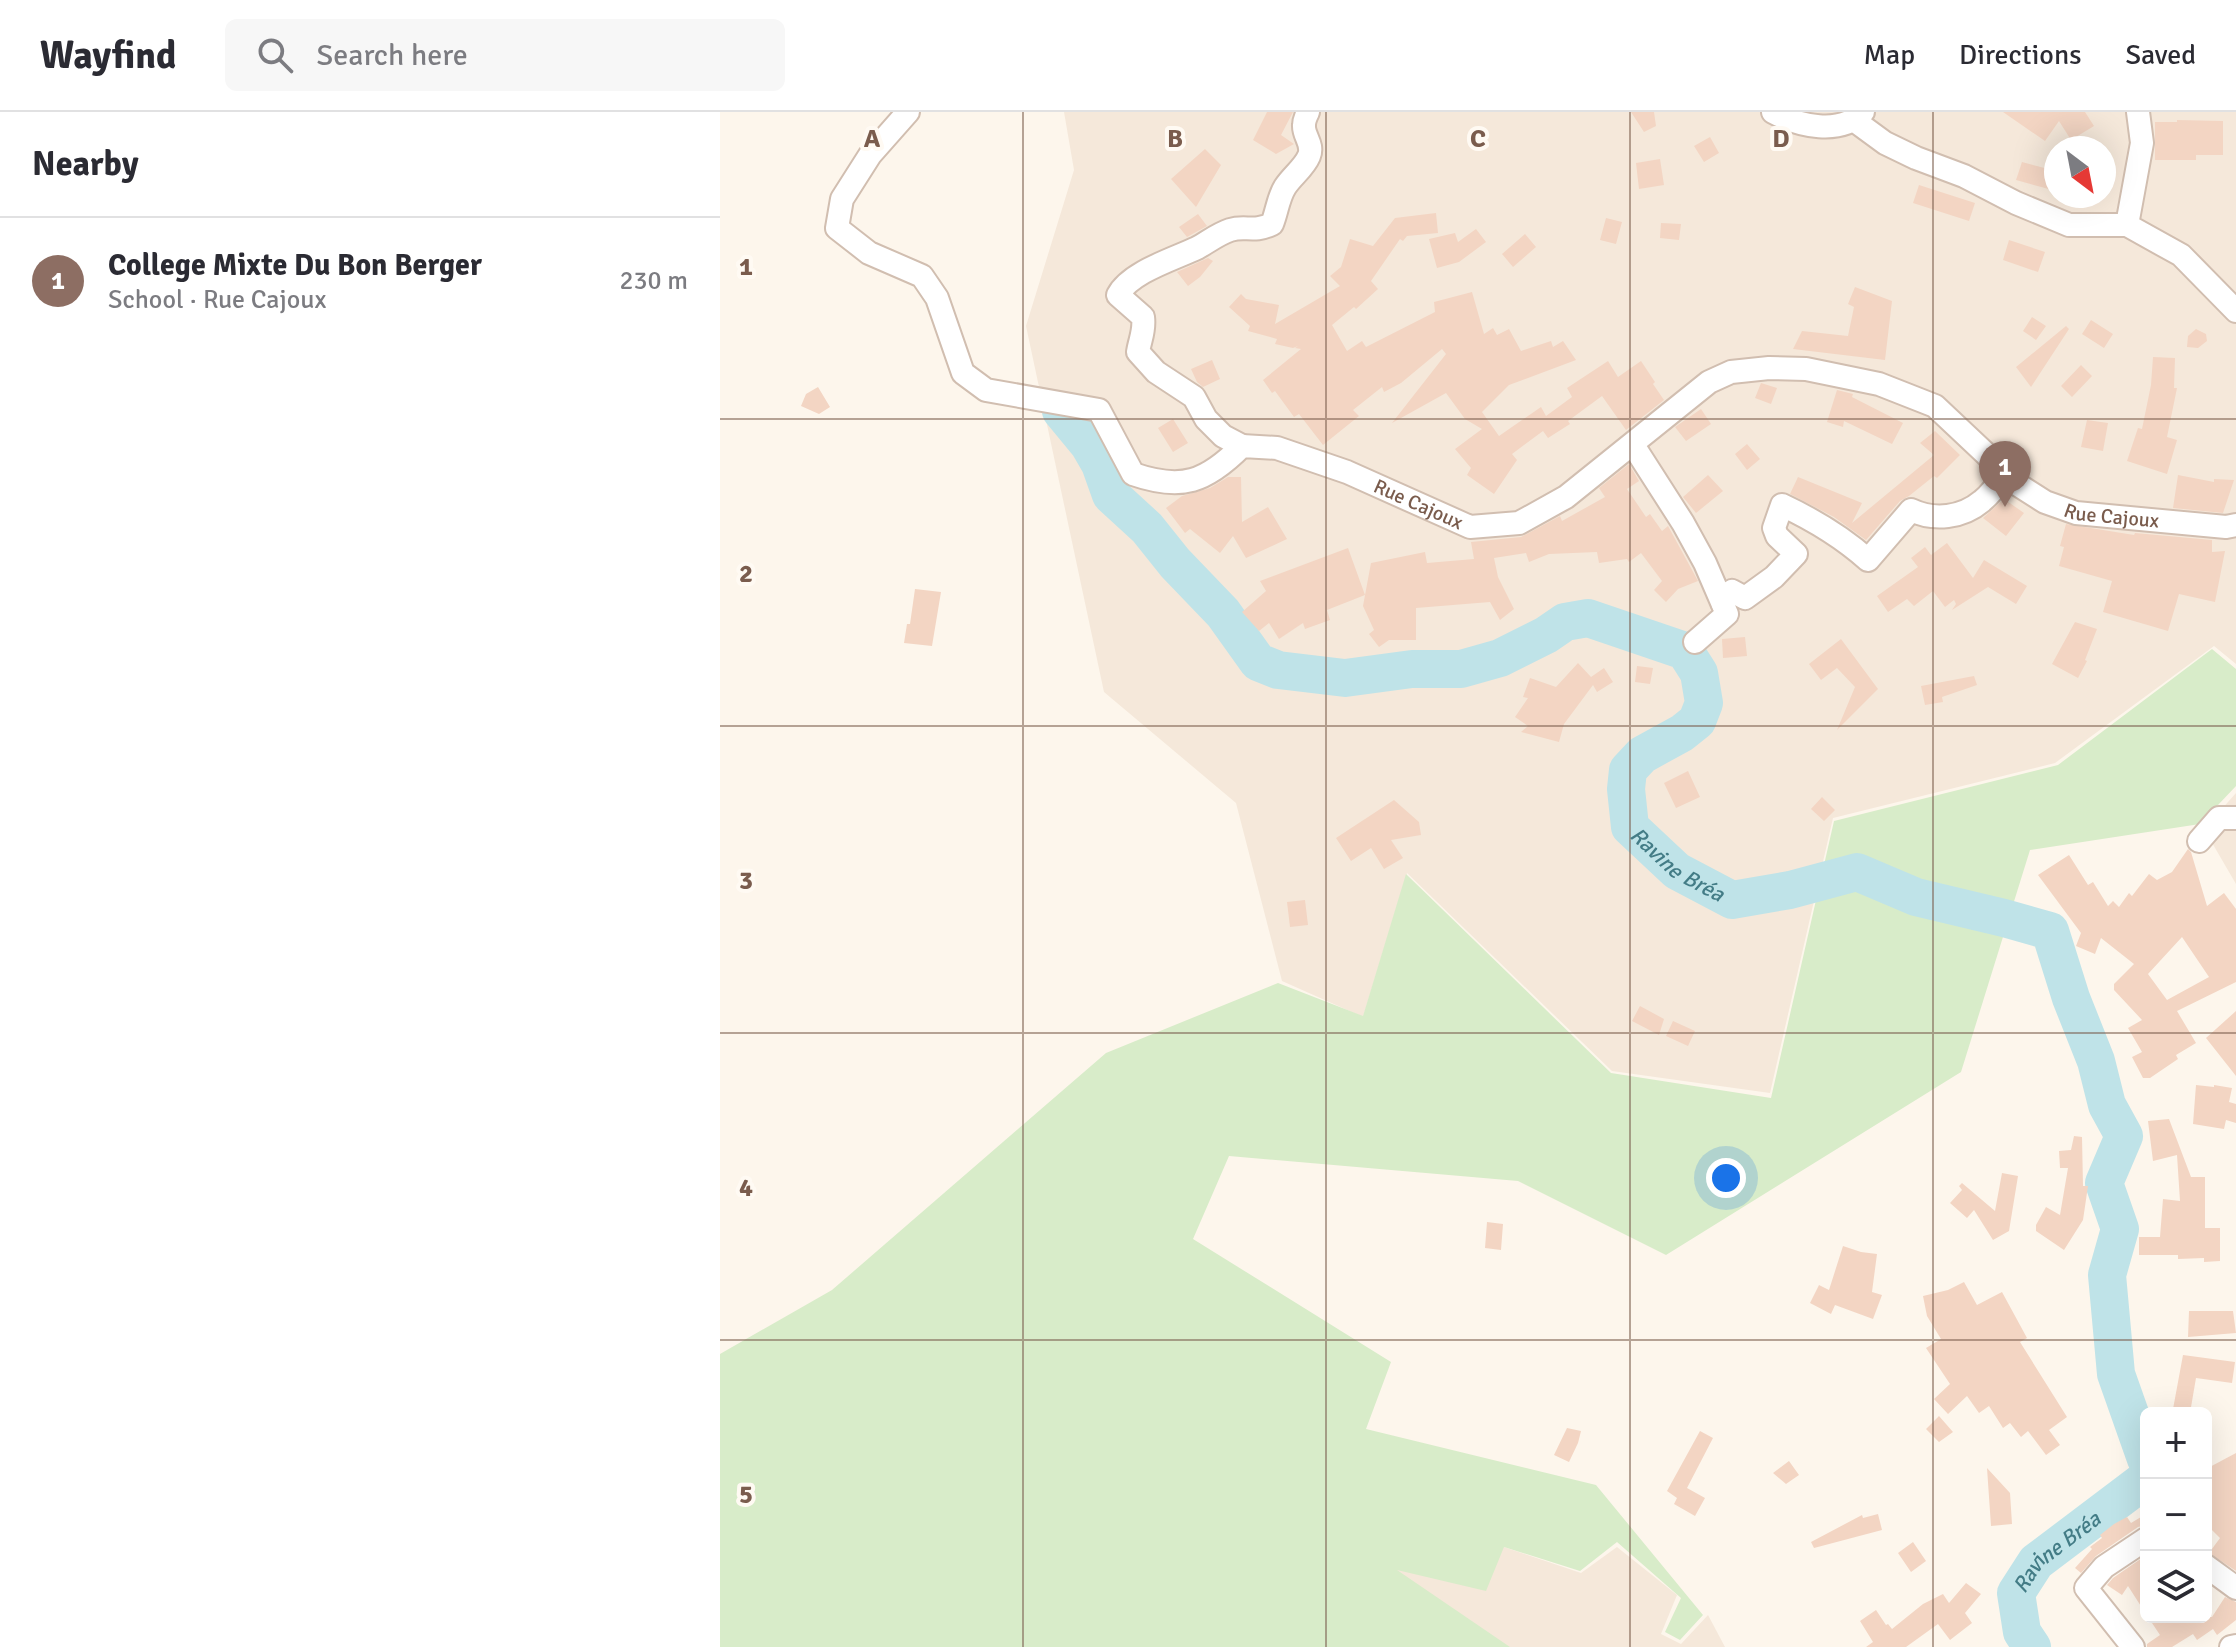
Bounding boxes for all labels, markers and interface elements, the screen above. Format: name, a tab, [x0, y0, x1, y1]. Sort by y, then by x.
search box	[225, 19, 785, 91]
text: Wayfind	[40, 32, 177, 79]
icon: search	[253, 33, 297, 77]
text: Search here	[317, 37, 468, 74]
text: Map	[1863, 38, 1915, 72]
text: Directions	[1959, 38, 2081, 72]
text: Saved	[2125, 38, 2196, 72]
text: A	[864, 123, 881, 155]
text: B	[1167, 123, 1183, 155]
text: C	[1470, 123, 1486, 155]
text: D	[1772, 123, 1790, 155]
north arrow	[2044, 136, 2116, 208]
text: Nearby	[32, 143, 139, 185]
text: College Mixte Du Bon Berger	[108, 247, 482, 284]
text: 1	[739, 251, 753, 283]
text: 1	[51, 265, 65, 297]
text: 230 m	[619, 265, 688, 297]
text: School · Rue Cajoux	[108, 284, 327, 316]
pin: 1	[1979, 441, 2031, 507]
street label: Rue Cajoux	[1370, 474, 1467, 535]
street label: Rue Cajoux	[2061, 498, 2160, 534]
text: 2	[739, 558, 753, 590]
water label: Ravine Bréa	[1625, 822, 1730, 908]
text: 3	[739, 865, 753, 897]
your location	[1706, 1158, 1746, 1198]
text: 4	[739, 1172, 753, 1204]
map controls	[2140, 1407, 2212, 1623]
button: +	[2140, 1407, 2212, 1479]
text: 5	[739, 1479, 753, 1511]
button: −	[2140, 1479, 2212, 1551]
water label: Ravine Bréa	[2007, 1505, 2106, 1598]
button: layers	[2140, 1551, 2212, 1623]

